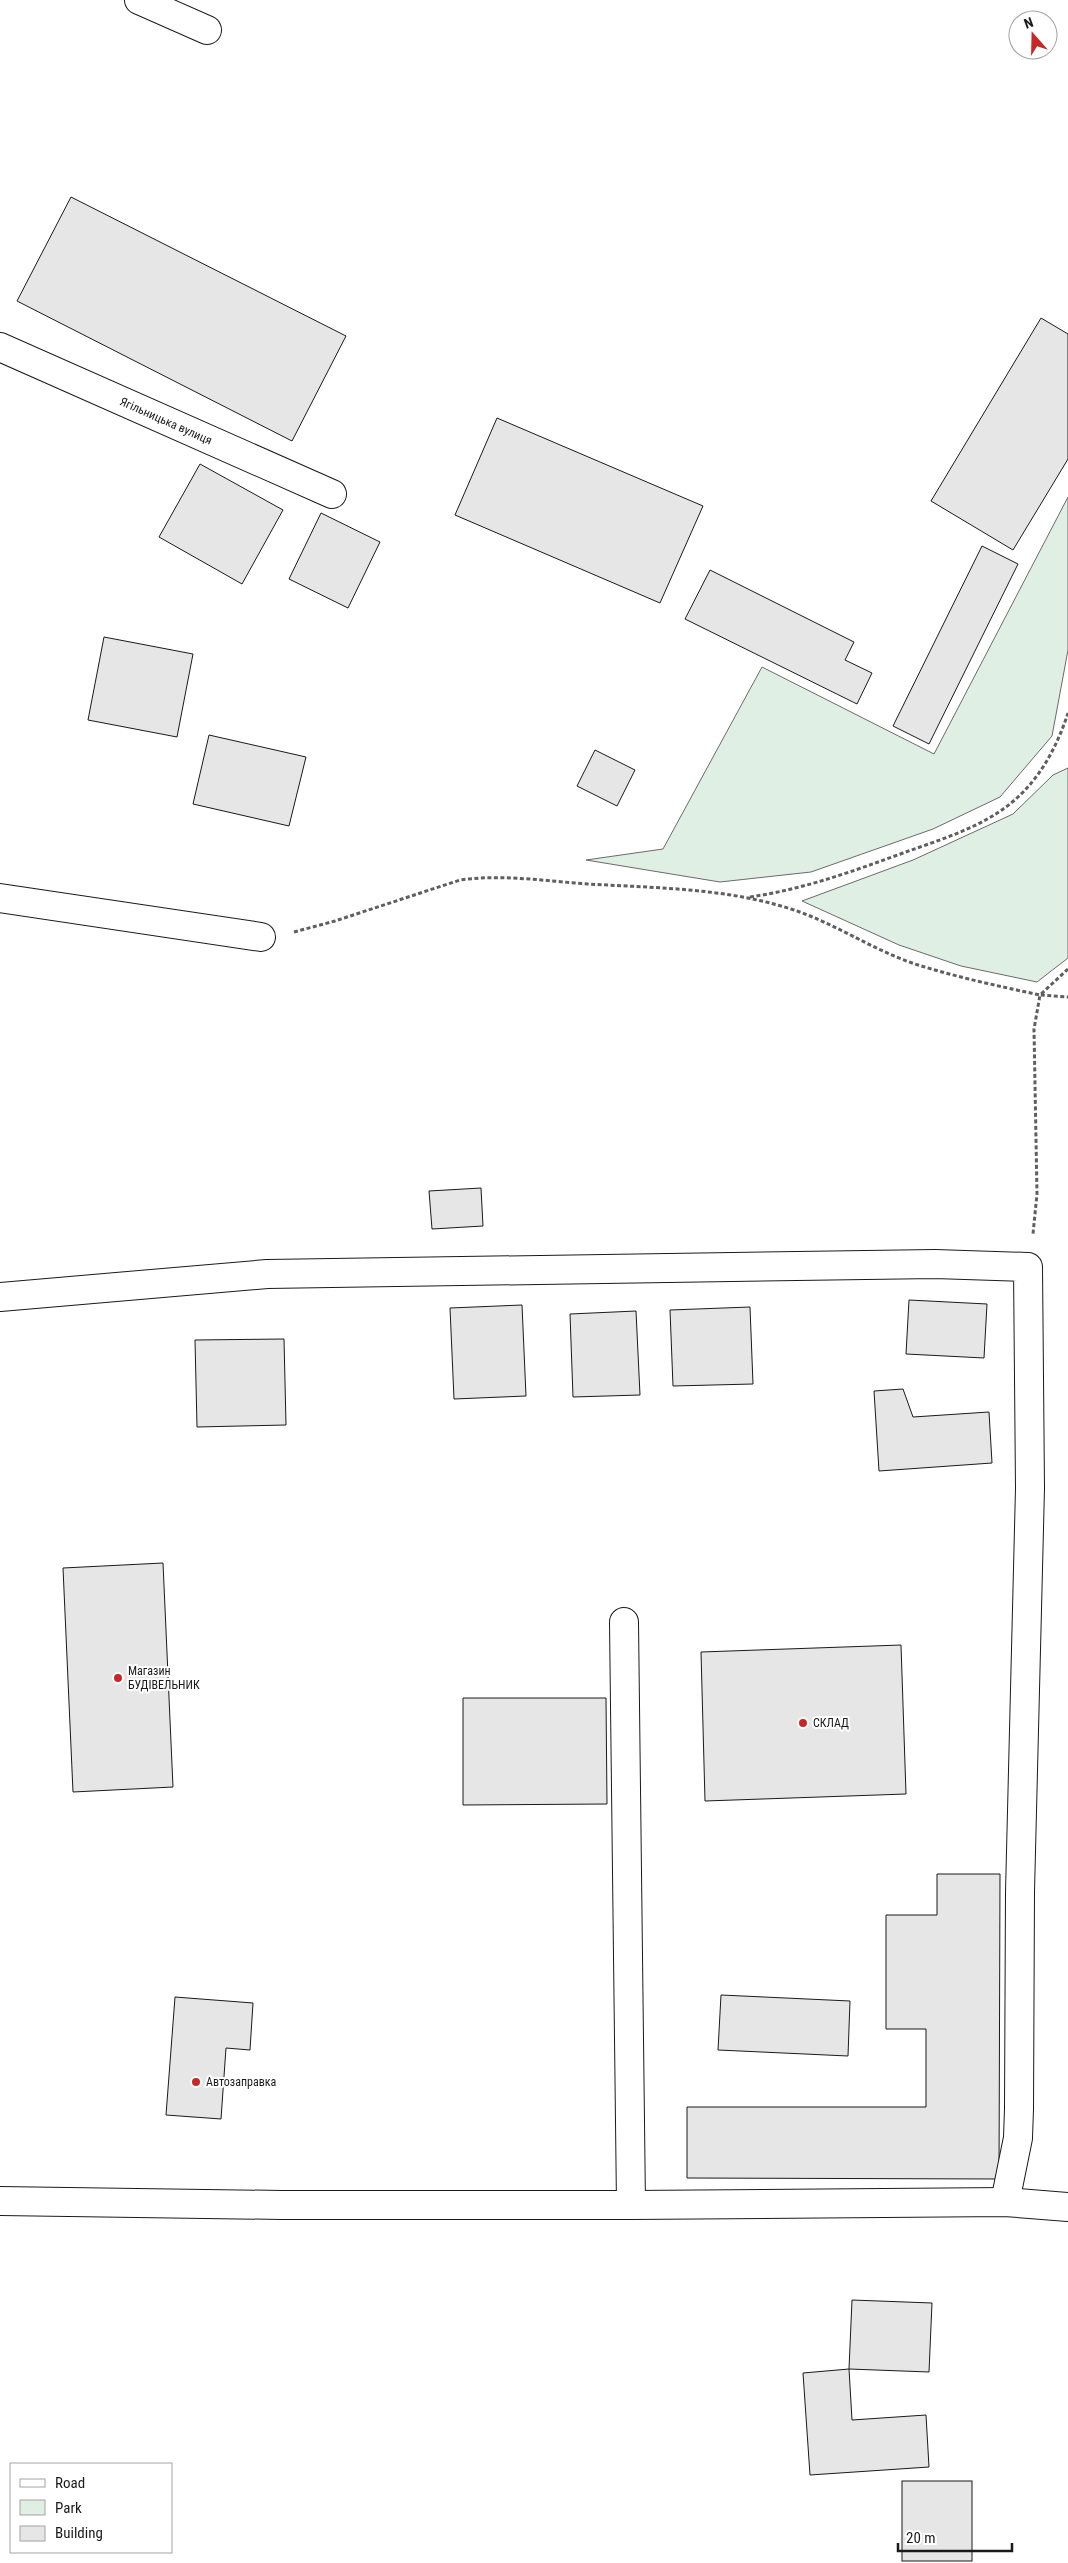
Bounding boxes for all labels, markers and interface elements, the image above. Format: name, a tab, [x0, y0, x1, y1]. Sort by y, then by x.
north arrow	[1008, 10, 1058, 60]
text: N	[1022, 14, 1035, 32]
street label: Ягільницька вулиця	[118, 394, 214, 448]
place label: Магазин БУДІВЕЛЬНИК	[128, 1664, 200, 1692]
marker: Магазин БУДІВЕЛЬНИК	[112, 1672, 124, 1684]
place label: СКЛАД	[813, 1716, 849, 1730]
marker: СКЛАД	[797, 1717, 809, 1729]
place label: Автозаправка	[206, 2075, 276, 2089]
marker: Автозаправка	[190, 2076, 202, 2088]
legend	[10, 2463, 172, 2553]
text: Road	[55, 2474, 85, 2492]
text: Park	[55, 2499, 82, 2517]
scale bar	[898, 2520, 1012, 2552]
text: Building	[55, 2524, 103, 2542]
text: 20 m	[906, 2529, 936, 2547]

